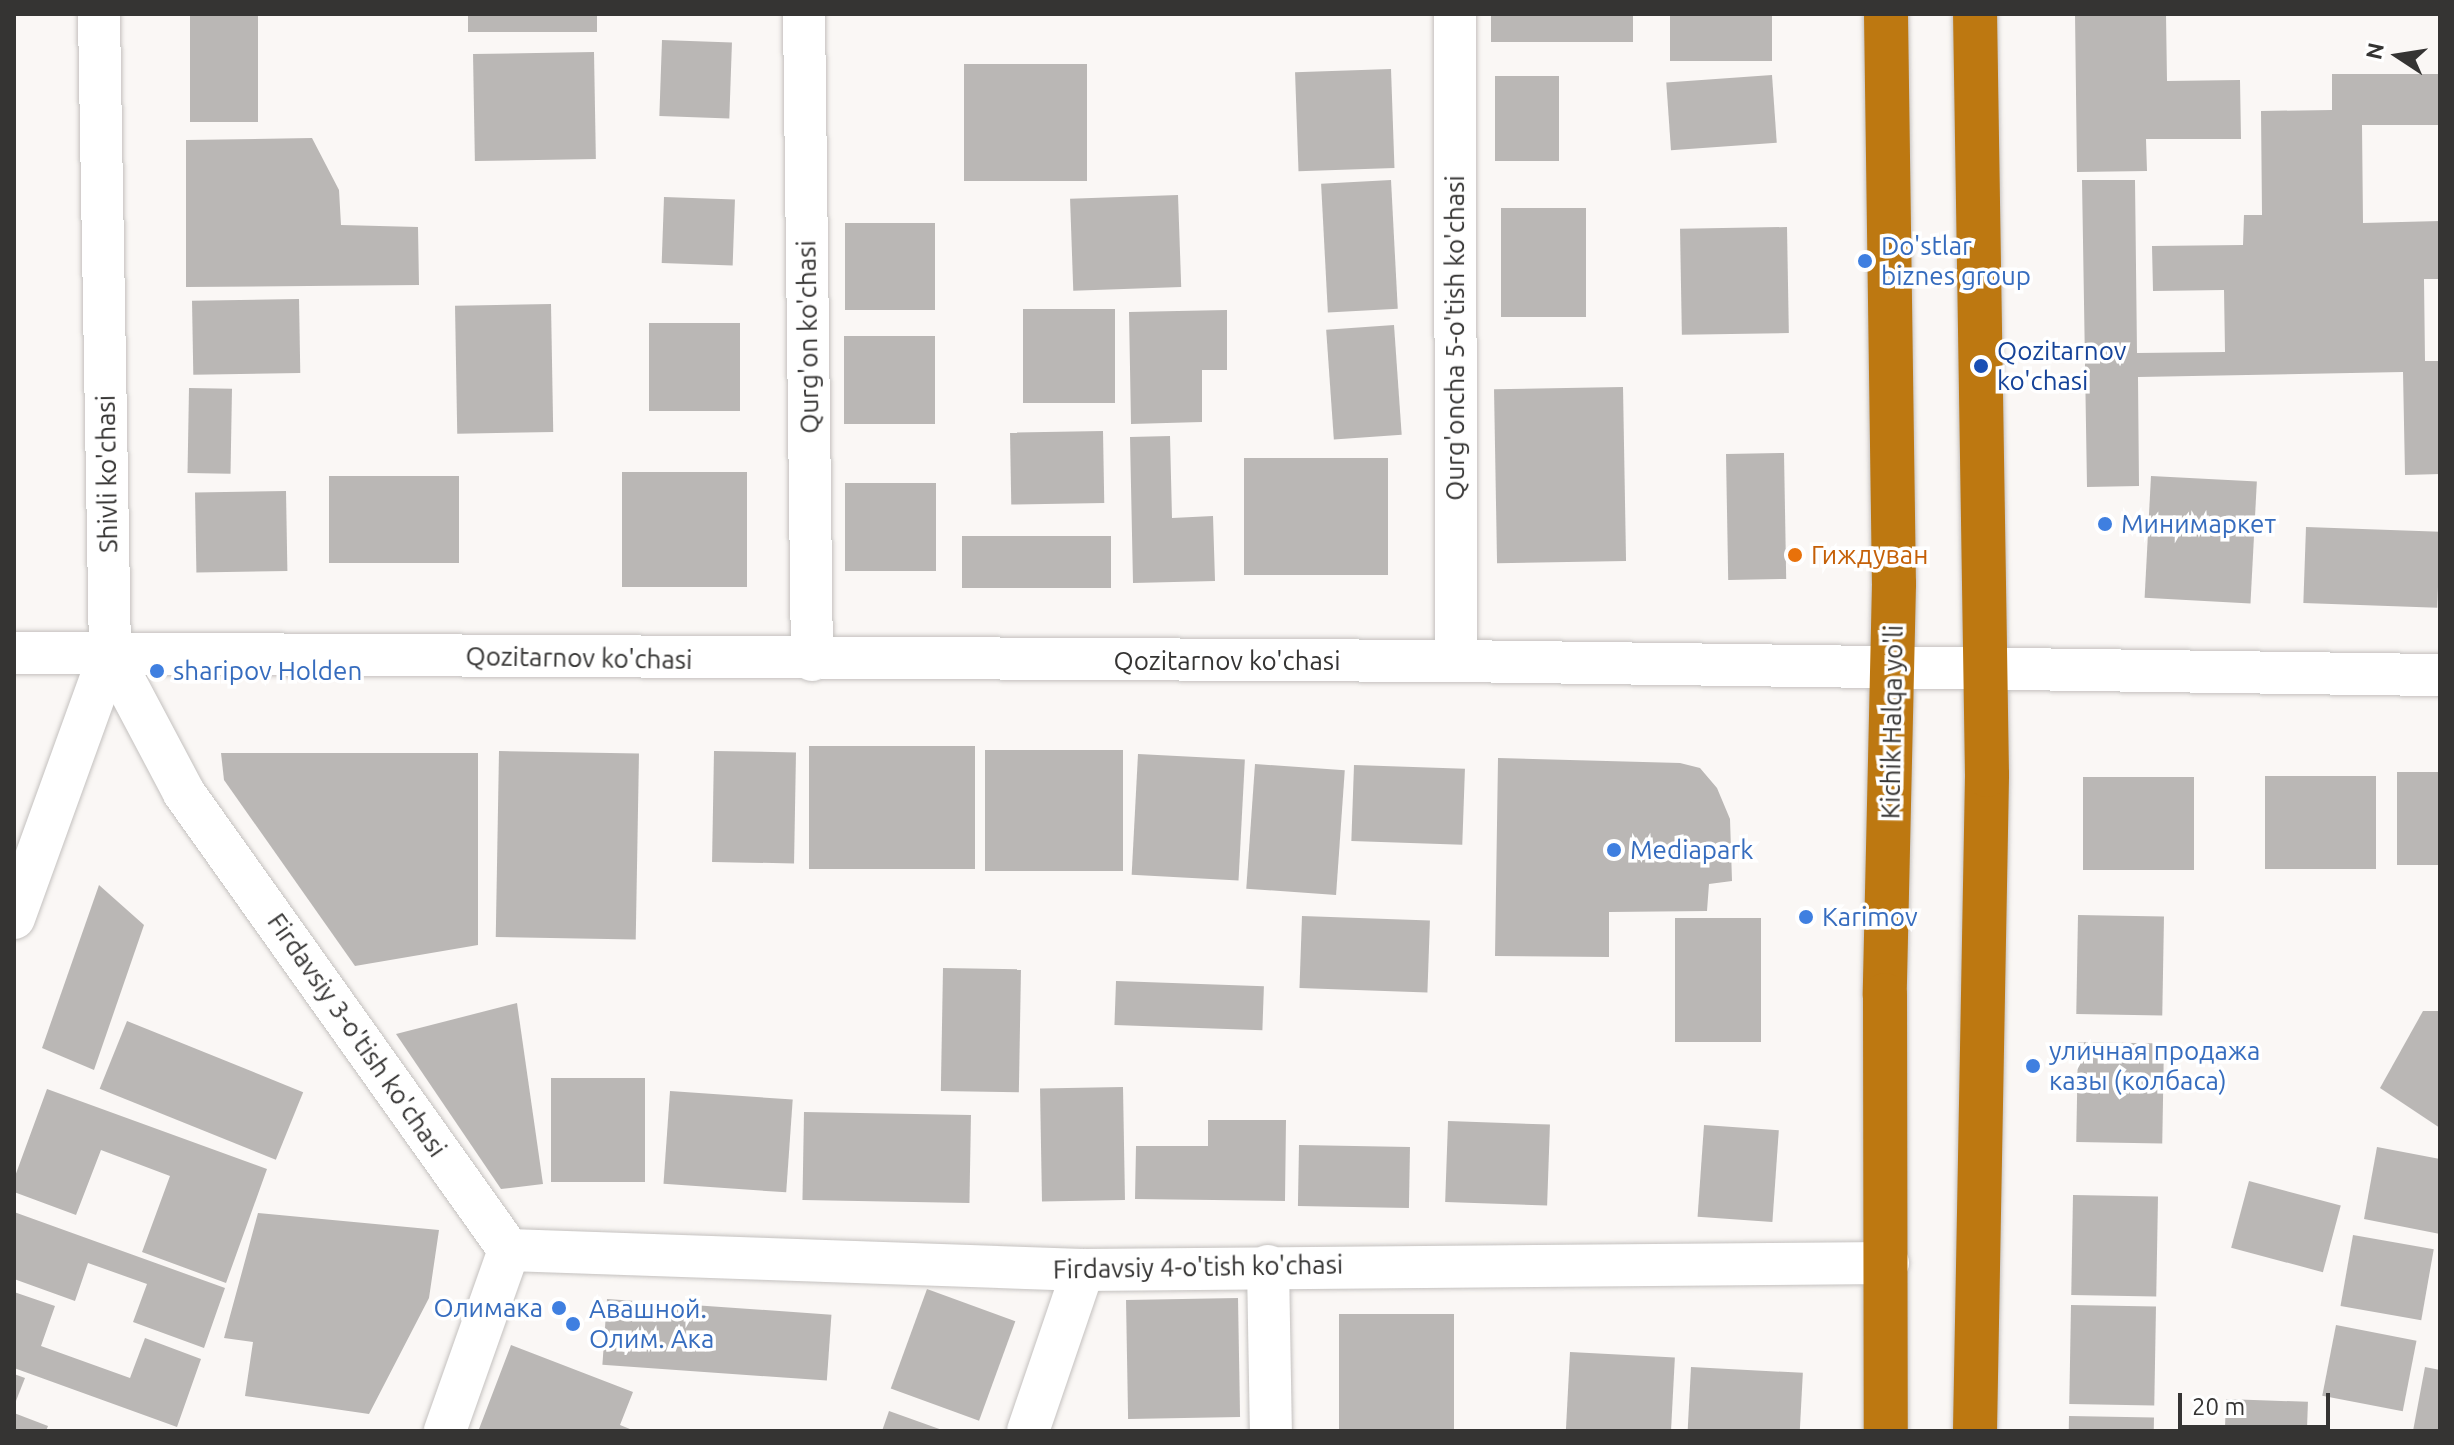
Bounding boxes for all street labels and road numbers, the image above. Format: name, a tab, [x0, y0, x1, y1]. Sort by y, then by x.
street label: Qurg'oncha 5-o'tish ko'chasi	[1439, 175, 1471, 501]
street label: Qurg'on ko'chasi	[791, 240, 825, 434]
street label: Shivli ko'chasi	[90, 395, 124, 553]
street label: Kichik Halqa yo'li	[1875, 625, 1909, 819]
street label: Qozitarnov ko'chasi	[465, 640, 693, 676]
street label: Qozitarnov ko'chasi	[1114, 645, 1340, 677]
street label: Firdavsiy 3-o'tish ko'chasi	[261, 907, 453, 1163]
street label: Firdavsiy 4-o'tish ko'chasi	[1053, 1249, 1343, 1285]

